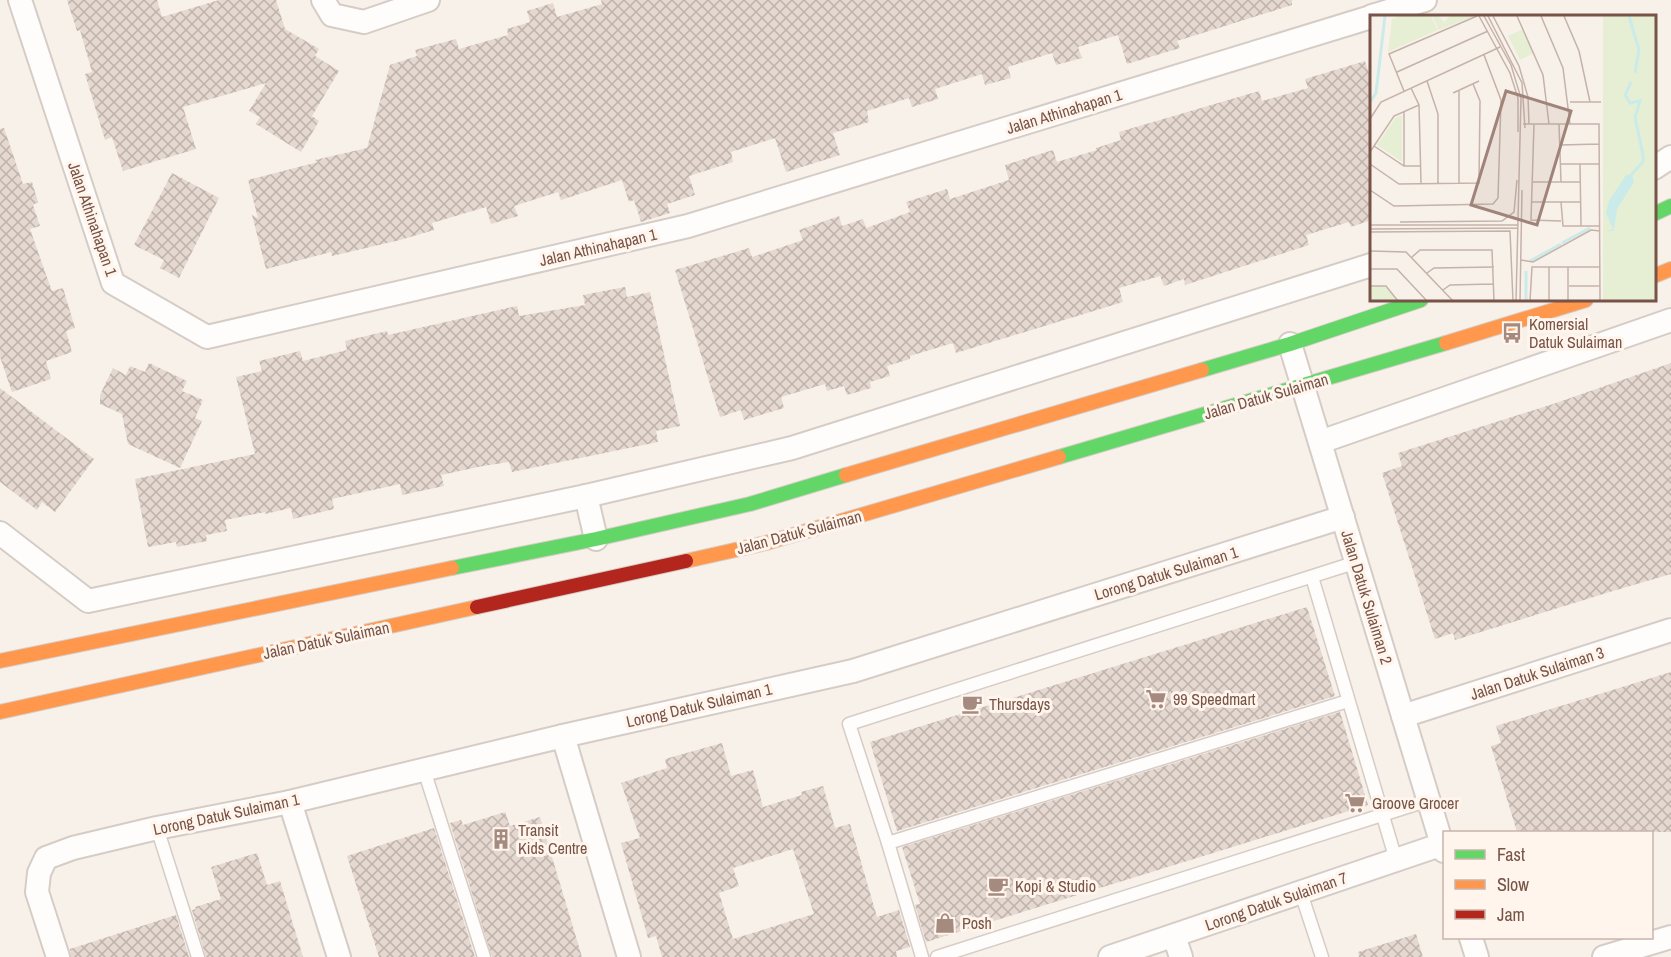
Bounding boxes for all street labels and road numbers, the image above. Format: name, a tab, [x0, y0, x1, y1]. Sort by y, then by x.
street label: Jalan Athinahapan 1	[1004, 83, 1125, 139]
street label: Jalan Athinahapan 1	[63, 159, 123, 280]
street label: Jalan Athinahapan 1	[537, 223, 659, 271]
street label: Jalan Datuk Sulaiman	[1201, 368, 1331, 424]
street label: Jalan Datuk Sulaiman	[734, 505, 864, 559]
street label: Jalan Datuk Sulaiman 2	[1336, 527, 1398, 667]
street label: Lorong Datuk Sulaiman 1	[1092, 541, 1241, 605]
street label: Jalan Datuk Sulaiman	[261, 616, 391, 664]
street label: Jalan Datuk Sulaiman 3	[1467, 641, 1607, 705]
street label: Lorong Datuk Sulaiman 1	[624, 677, 775, 732]
street label: Lorong Datuk Sulaiman 1	[151, 788, 302, 840]
street label: Lorong Datuk Sulaiman 7	[1202, 866, 1350, 936]

